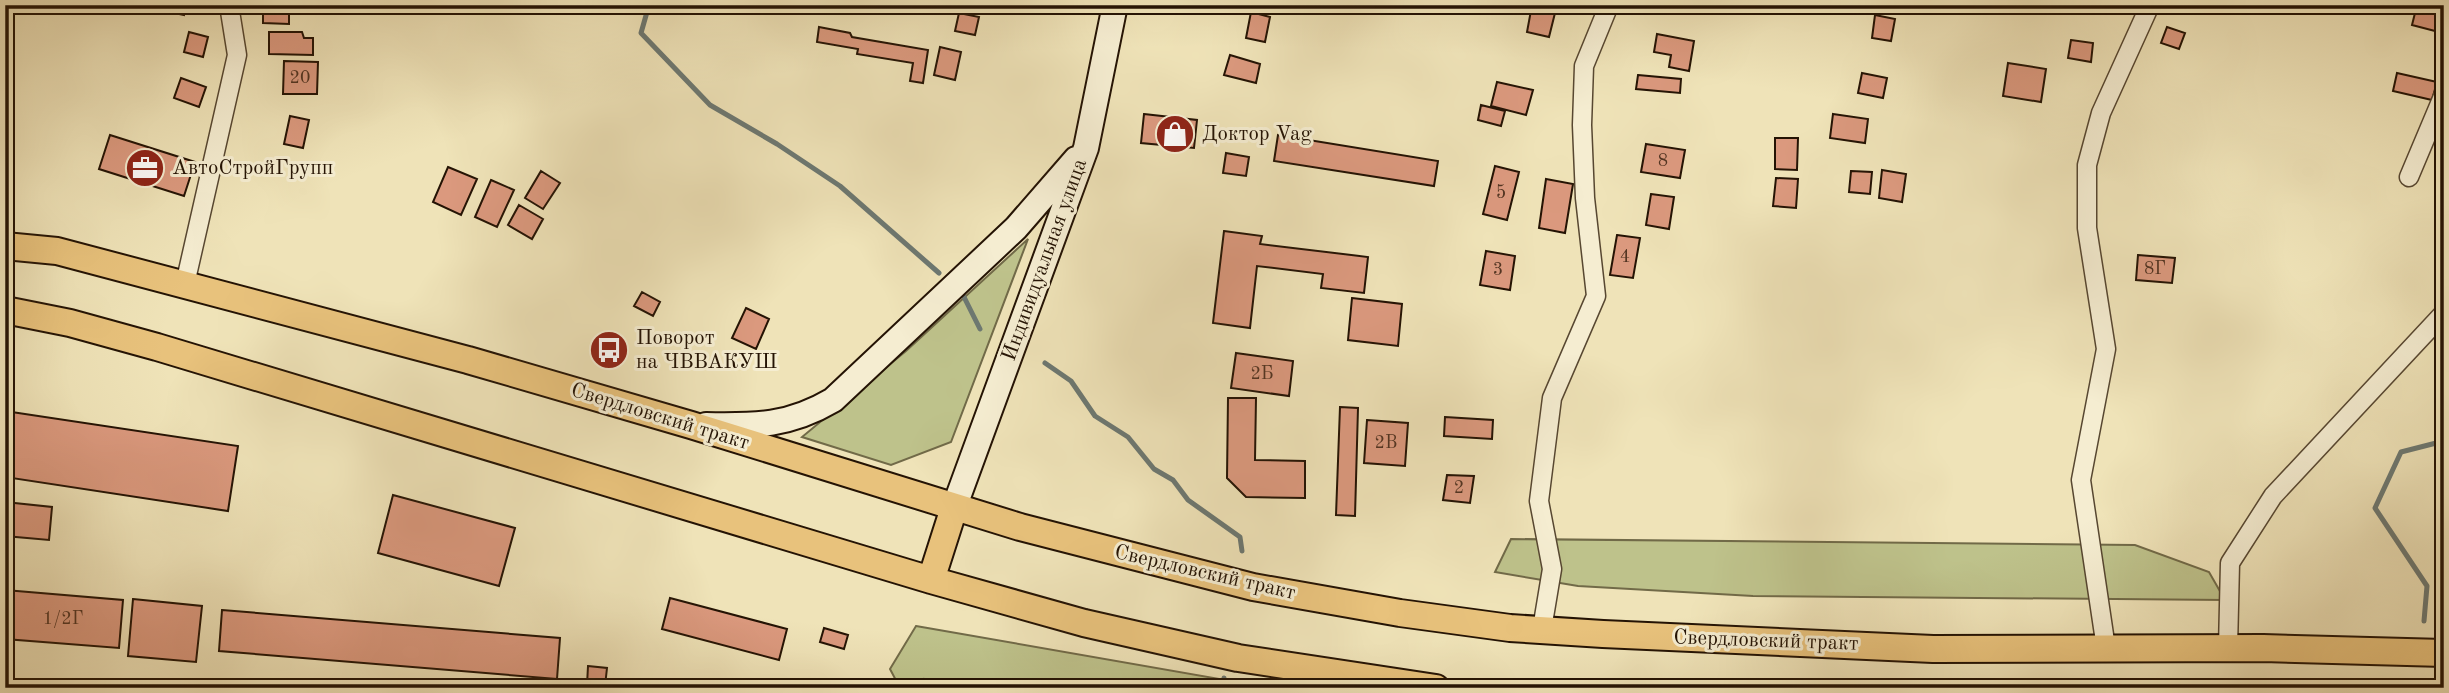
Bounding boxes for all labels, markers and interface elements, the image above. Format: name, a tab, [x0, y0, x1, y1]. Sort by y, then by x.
house number: 20	[290, 69, 310, 87]
shop icon: Доктор Vag	[1154, 113, 1196, 155]
place label: Доктор Vag	[1202, 124, 1312, 145]
office icon: АвтоСтройГрупп	[124, 147, 166, 189]
house number: 8	[1658, 152, 1668, 170]
street label: Индивидуальная улица	[999, 156, 1091, 364]
place label: АвтоСтройГрупп	[172, 158, 333, 179]
house number: 5	[1496, 184, 1506, 202]
house number: 4	[1620, 248, 1630, 266]
house number: 8Г	[2144, 260, 2166, 278]
house number: 3	[1493, 261, 1503, 279]
place label: Поворот на ЧВВАКУШ	[636, 328, 777, 373]
bus stop icon: Поворот на ЧВВАКУШ	[588, 329, 630, 371]
house number: 2Б	[1250, 365, 1274, 383]
street label: Свердловский тракт	[568, 380, 752, 454]
house number: 2В	[1375, 434, 1397, 452]
house number: 2	[1454, 479, 1464, 497]
street label: Свердловский тракт	[1112, 542, 1298, 604]
house number: 1/2Г	[43, 610, 83, 628]
street label: Свердловский тракт	[1673, 627, 1859, 655]

